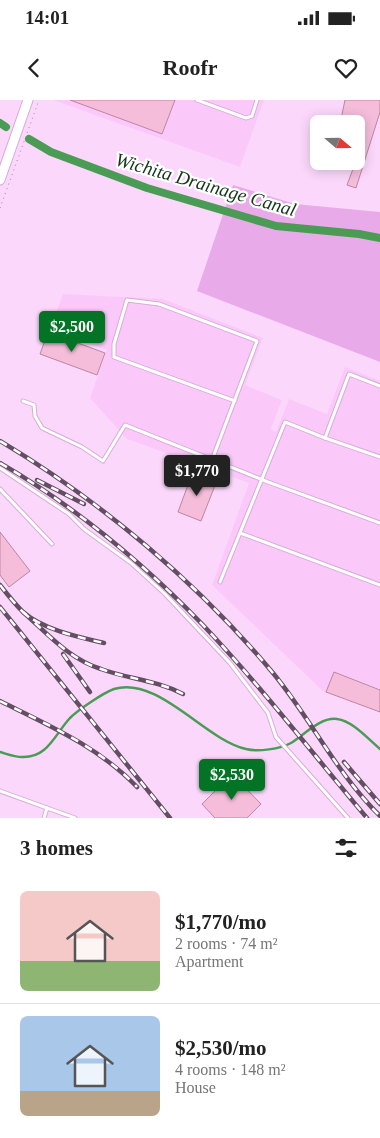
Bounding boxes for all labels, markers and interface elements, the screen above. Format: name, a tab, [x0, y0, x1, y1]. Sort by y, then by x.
text: 14:01	[25, 7, 69, 28]
icon: back	[20, 54, 48, 82]
icon: heart	[332, 54, 360, 82]
text: Roofr	[163, 55, 217, 80]
north arrow	[310, 115, 365, 170]
map controls	[310, 115, 365, 170]
water label: Wichita Drainage Canal	[113, 149, 299, 220]
pin: $2,500	[31, 310, 113, 353]
text: $2,500	[50, 318, 94, 335]
pin: $1,770	[156, 454, 238, 497]
text: $1,770	[175, 462, 219, 479]
pin: $2,530	[191, 758, 273, 801]
text: $2,530	[210, 766, 254, 783]
icon: filters	[332, 834, 360, 862]
text: 3 homes	[20, 836, 93, 860]
text: $1,770/mo	[175, 910, 267, 934]
icon: home	[60, 911, 120, 971]
text: 2 rooms · 74 m²	[175, 935, 278, 952]
text: Apartment	[175, 953, 243, 970]
icon: home	[60, 1036, 120, 1096]
text: $2,530/mo	[175, 1036, 267, 1060]
text: 4 rooms · 148 m²	[175, 1061, 286, 1078]
text: House	[175, 1079, 216, 1096]

